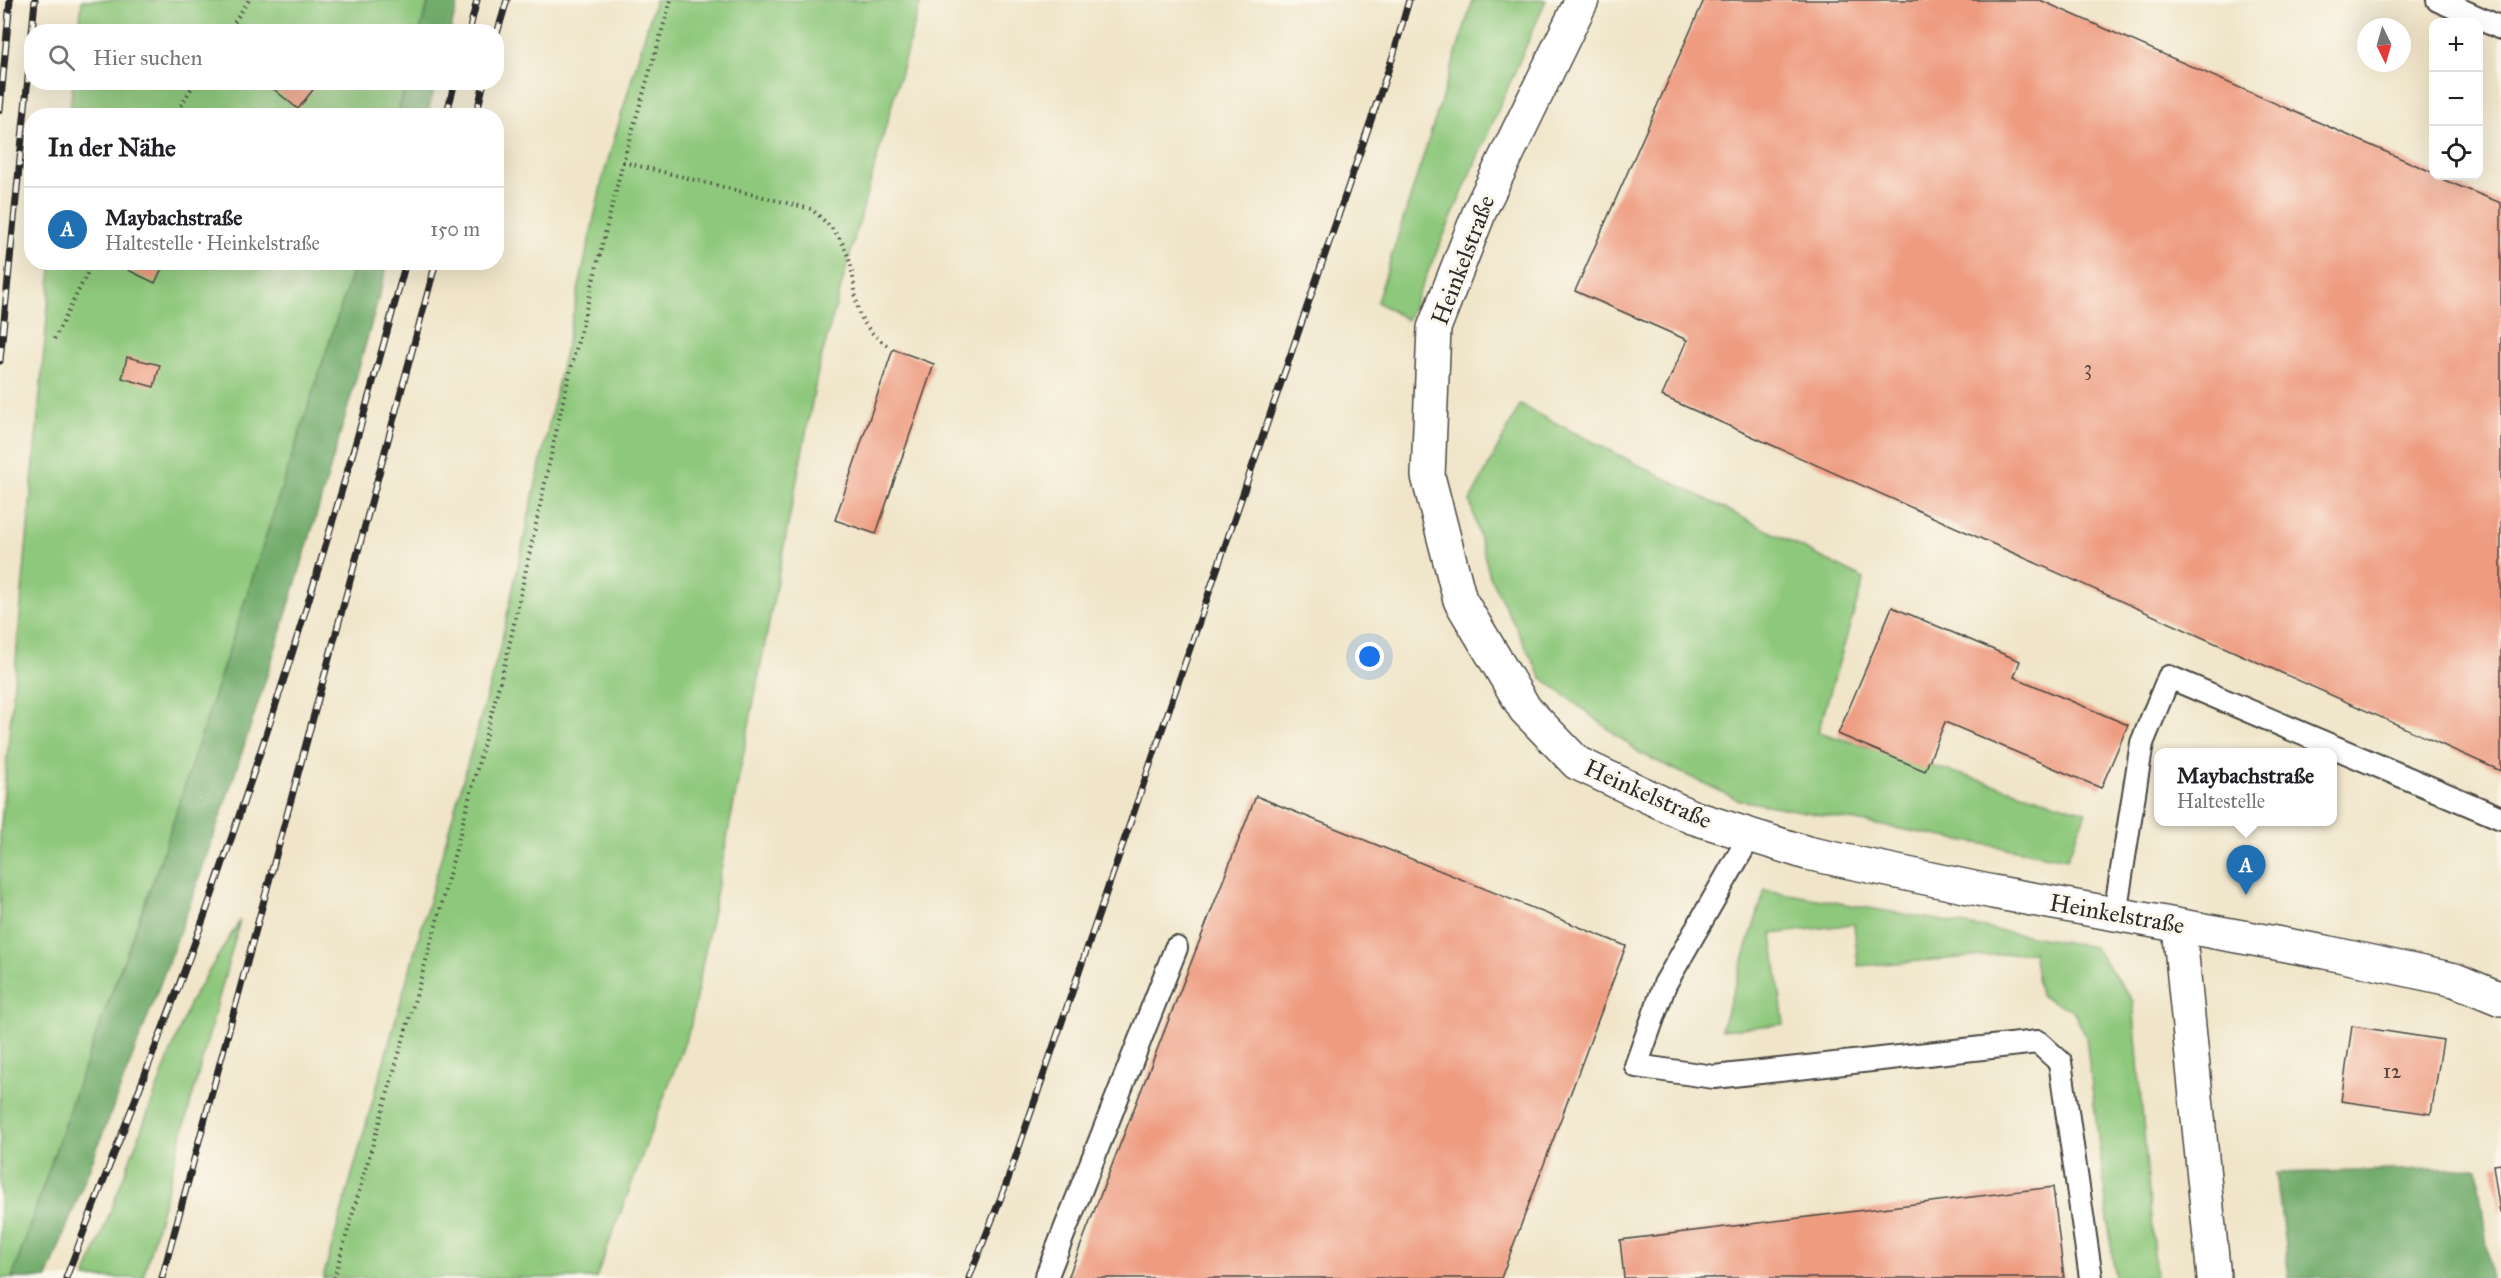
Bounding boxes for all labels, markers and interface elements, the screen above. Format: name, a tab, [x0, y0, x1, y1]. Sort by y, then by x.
north arrow	[2357, 18, 2411, 72]
map controls	[2429, 18, 2483, 180]
button: +	[2429, 18, 2483, 72]
search box	[24, 24, 504, 90]
icon: search	[45, 41, 78, 74]
text: Hier suchen	[93, 44, 202, 71]
button: −	[2429, 72, 2483, 126]
button: locate	[2429, 126, 2483, 180]
text: In der Nähe	[48, 131, 176, 163]
street label: Heinkelstraße	[1425, 191, 1501, 329]
text: Maybachstraße	[105, 204, 242, 231]
text: A	[61, 217, 74, 241]
text: 150 m	[430, 217, 480, 241]
text: Haltestelle · Heinkelstraße	[105, 231, 320, 255]
house number: 3	[2084, 355, 2092, 381]
your location	[1355, 642, 1384, 671]
popup	[2154, 748, 2337, 826]
street label: Heinkelstraße	[1580, 753, 1716, 835]
text: Maybachstraße	[2177, 762, 2314, 789]
text: Haltestelle	[2177, 789, 2265, 813]
pin: A	[2226, 846, 2266, 895]
street label: Heinkelstraße	[2047, 887, 2187, 941]
house number: 12	[2383, 1058, 2402, 1084]

